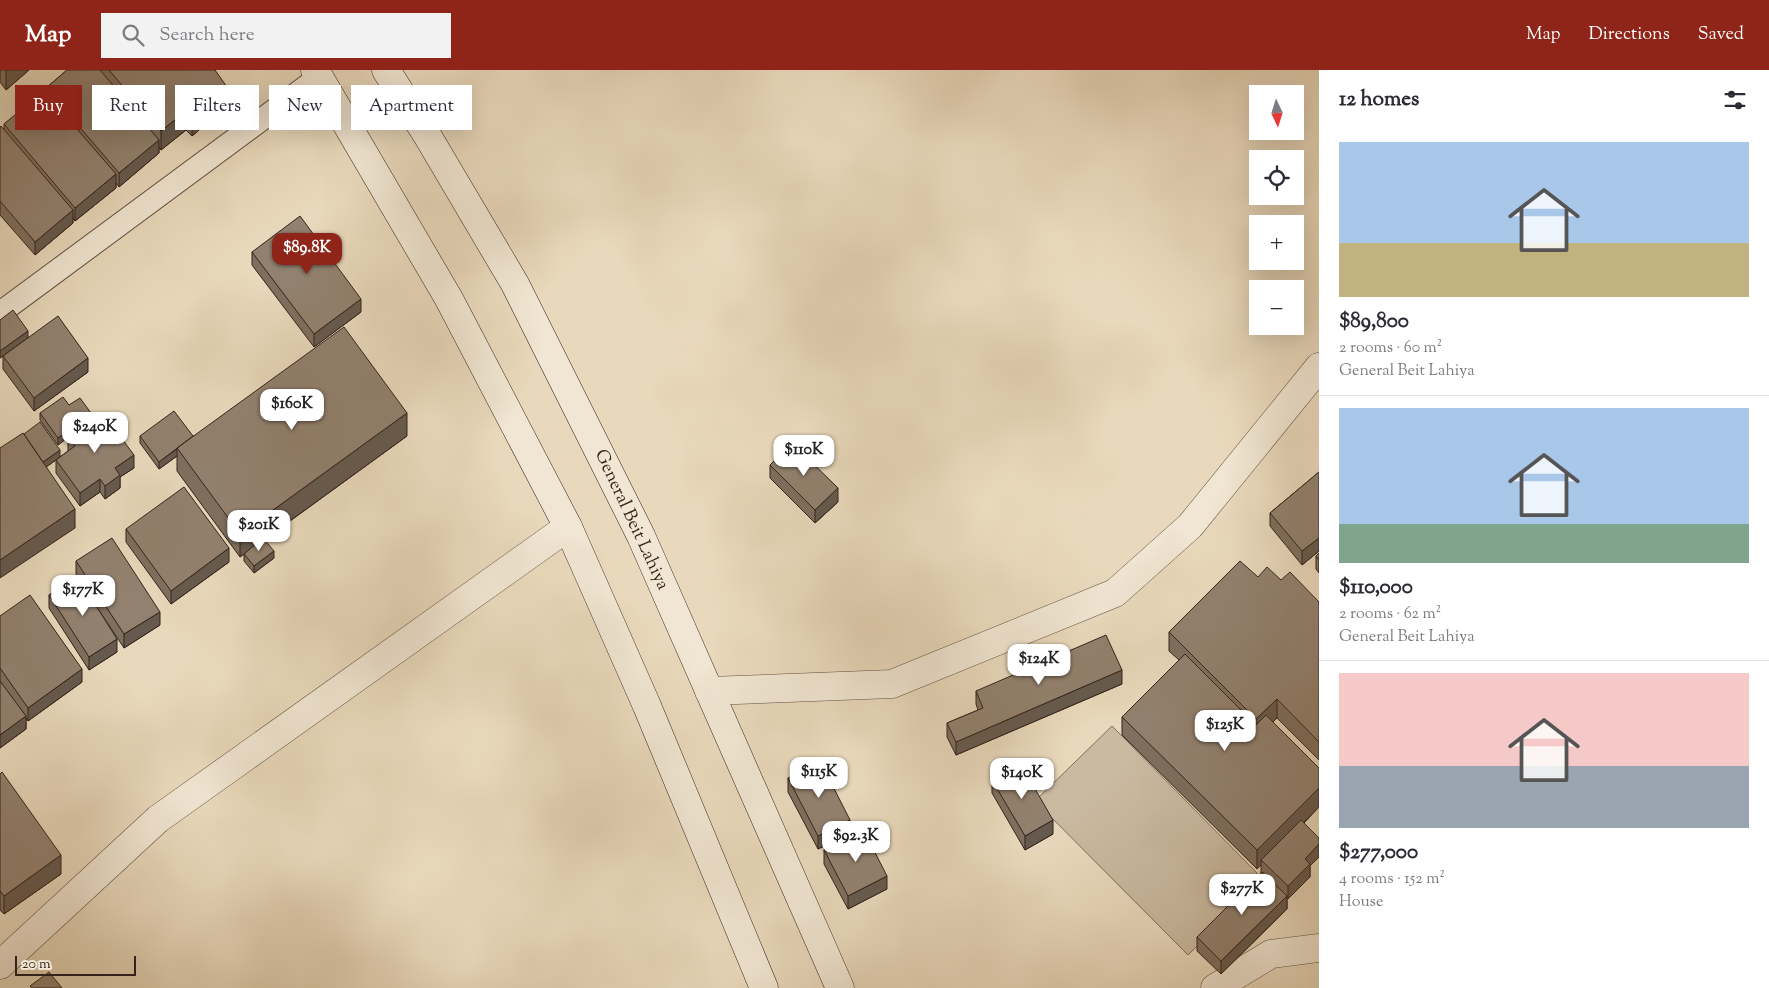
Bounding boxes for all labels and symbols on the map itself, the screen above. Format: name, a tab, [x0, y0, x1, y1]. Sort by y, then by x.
north arrow	[1249, 85, 1304, 140]
pin: $89.8K	[266, 232, 348, 275]
pin: $160K	[257, 388, 327, 431]
pin: $240K	[60, 412, 130, 454]
pin: $110K	[769, 434, 839, 477]
street label: General Beit Lahiya	[587, 445, 675, 595]
pin: $201K	[224, 510, 294, 552]
pin: $177K	[48, 574, 118, 617]
pin: $124K	[1004, 644, 1074, 686]
pin: $125K	[1190, 710, 1260, 752]
pin: $115K	[784, 756, 854, 799]
pin: $140K	[987, 758, 1057, 800]
pin: $92.3K	[815, 820, 897, 863]
pin: $277K	[1207, 874, 1277, 916]
scale bar	[15, 953, 136, 976]

